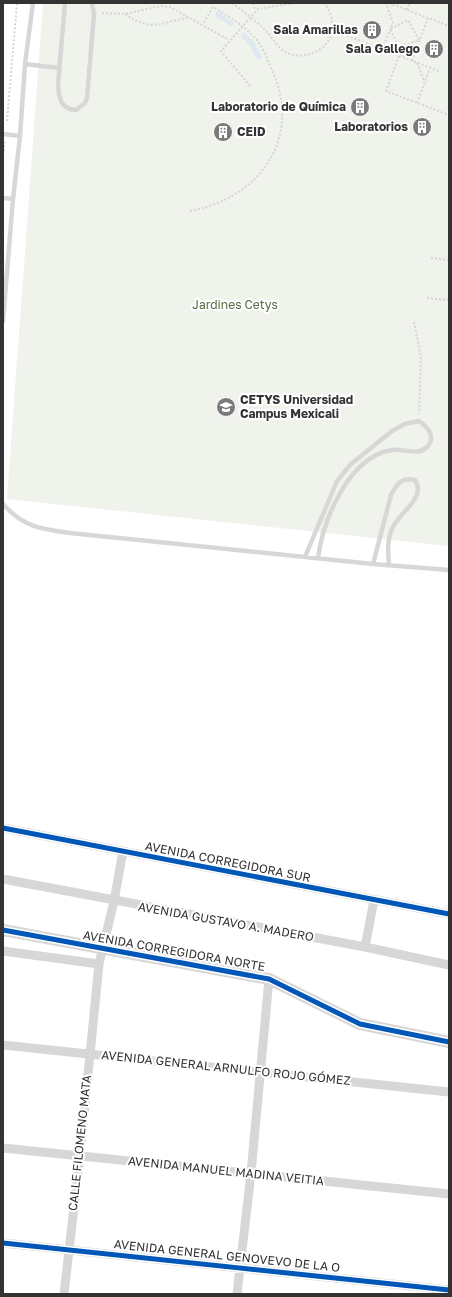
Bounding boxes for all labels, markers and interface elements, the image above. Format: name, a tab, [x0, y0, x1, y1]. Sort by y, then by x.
building icon: Sala Amarillas	[361, 19, 383, 41]
place label: Sala Amarillas	[273, 22, 358, 37]
building icon: Sala Gallego	[423, 38, 445, 60]
place label: Sala Gallego	[346, 41, 420, 56]
building icon: Laboratorio de Química	[349, 96, 371, 118]
place label: Laboratorio de Química	[211, 99, 346, 114]
building icon: Laboratorios	[411, 116, 433, 138]
place label: Laboratorios	[334, 119, 408, 134]
building icon: CEID	[212, 121, 234, 143]
place label: CEID	[237, 124, 266, 139]
park label: Jardines Cetys	[192, 297, 278, 312]
place label: CETYS Universidad Campus Mexicali	[240, 392, 353, 421]
school or university icon: CETYS Universidad Campus Mexicali	[215, 396, 237, 418]
street label: AVENIDA CORREGIDORA SUR	[144, 838, 312, 885]
street label: AVENIDA GUSTAVO A. MADERO	[137, 899, 315, 944]
street label: AVENIDA CORREGIDORA NORTE	[82, 927, 266, 974]
street label: AVENIDA GENERAL ARNULFO ROJO GÓMEZ	[101, 1047, 351, 1088]
street label: CALLE FILOMENO MATA	[65, 1074, 94, 1212]
street label: AVENIDA MANUEL MADINA VEITIA	[127, 1153, 325, 1188]
street label: AVENIDA GENERAL GENOVEVO DE LA O	[113, 1236, 341, 1275]

